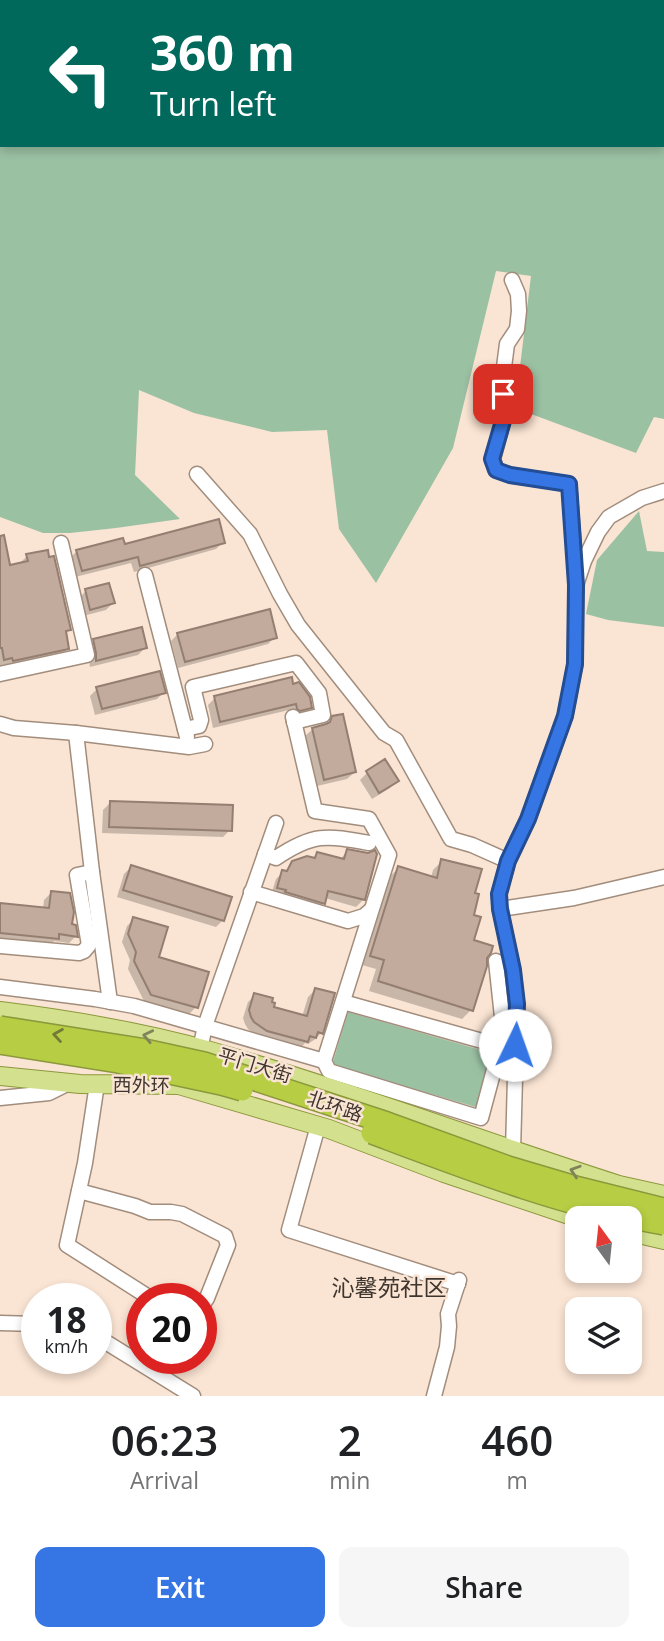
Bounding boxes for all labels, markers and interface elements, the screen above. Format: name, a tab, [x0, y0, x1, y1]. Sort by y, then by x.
text: 360 m	[150, 19, 295, 85]
icon: left	[35, 28, 126, 119]
text: Turn left	[150, 82, 276, 125]
pin	[473, 364, 533, 424]
icon: arrive	[484, 375, 522, 413]
position arrow	[478, 1008, 552, 1082]
one-way arrow	[52, 1028, 64, 1043]
one-way arrow	[142, 1030, 154, 1044]
street label: 平门大街	[215, 1041, 295, 1089]
street label: 西外环	[112, 1072, 170, 1098]
street label: 北环路	[304, 1084, 366, 1128]
one-way arrow	[569, 1165, 581, 1179]
north arrow	[565, 1206, 642, 1283]
map controls	[565, 1206, 642, 1374]
district label: 沁馨苑社区	[332, 1271, 447, 1303]
speed limit sign: 20	[126, 1283, 217, 1374]
text: 18	[46, 1296, 87, 1343]
button: layers	[565, 1297, 642, 1374]
text: km/h	[45, 1334, 88, 1358]
text: 06:23	[111, 1411, 218, 1468]
text: 2	[338, 1411, 362, 1468]
text: 460	[481, 1411, 553, 1468]
text: Arrival	[130, 1464, 199, 1496]
text: min	[329, 1464, 370, 1496]
text: m	[507, 1464, 528, 1496]
button: Exit	[35, 1547, 325, 1627]
button: Share	[339, 1547, 629, 1627]

